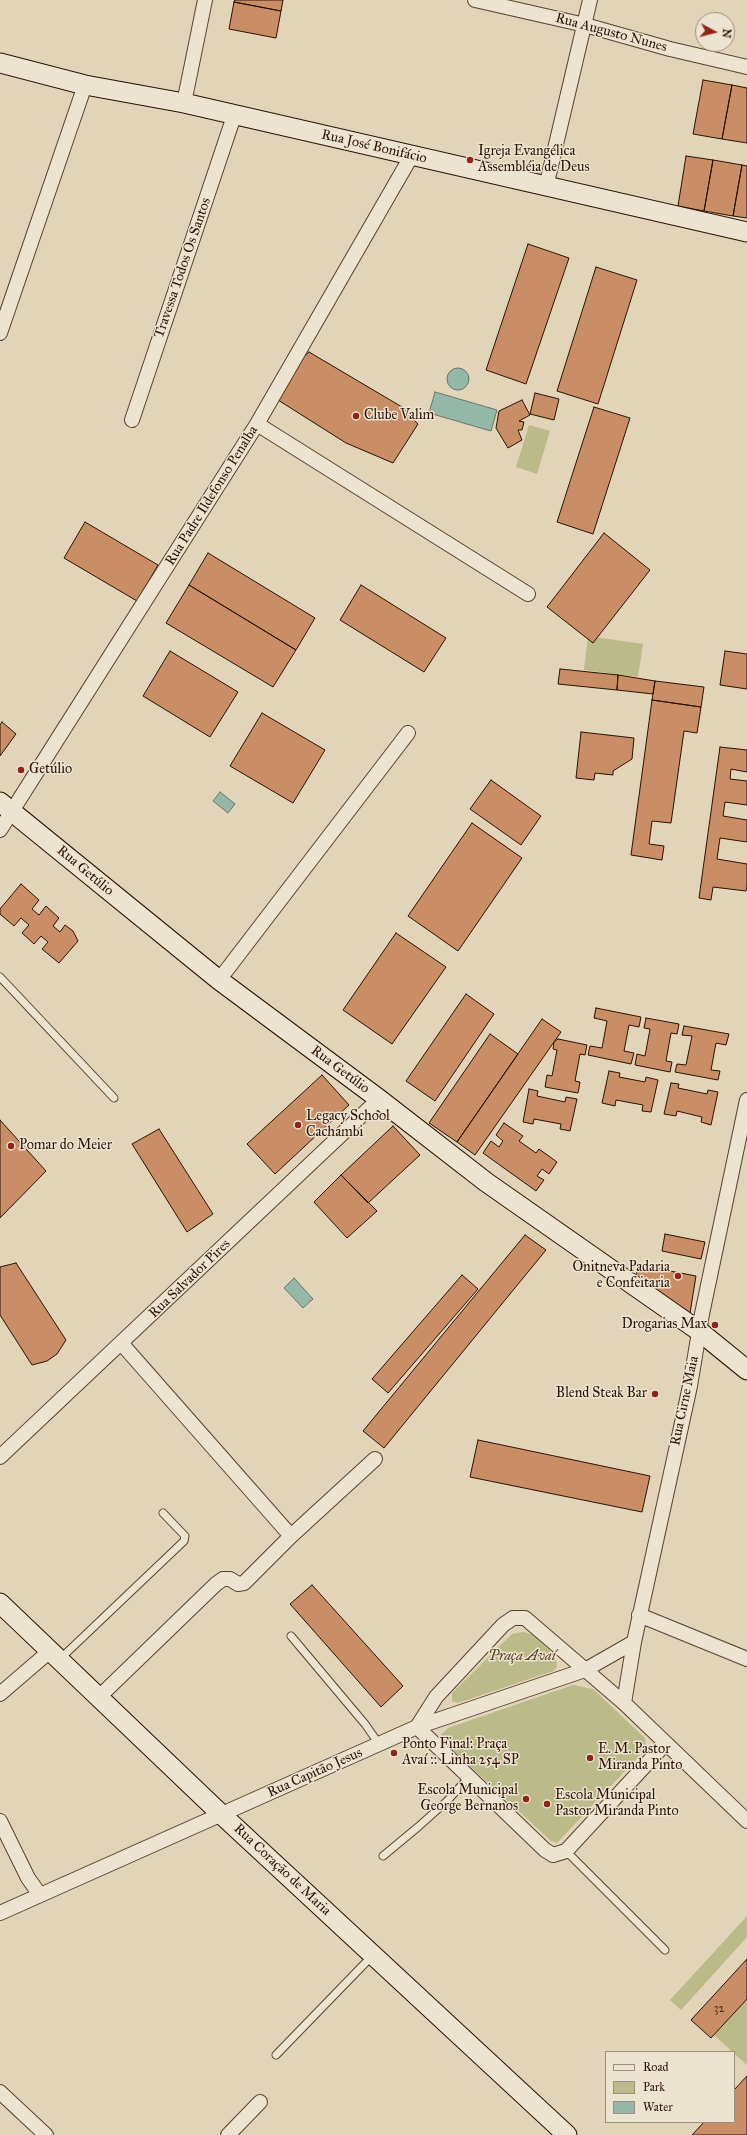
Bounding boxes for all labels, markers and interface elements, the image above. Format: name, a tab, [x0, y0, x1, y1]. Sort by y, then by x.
street label: Rua Augusto Nunes	[553, 10, 669, 56]
north arrow	[695, 12, 735, 52]
text: N	[719, 28, 733, 39]
street label: Rua José Bonifácio	[320, 127, 428, 167]
place label: Igreja Evangélica Assembléia de Deus	[478, 144, 590, 176]
marker: Igreja Evangélica Assembléia de Deus	[465, 155, 475, 165]
street label: Travessa Todos Os Santos	[151, 196, 215, 340]
place label: Clube Valim	[364, 408, 434, 424]
marker: Clube Valim	[351, 411, 361, 421]
street label: Rua Padre Ildefonso Penalba	[162, 423, 262, 569]
place label: Getúlio	[29, 762, 72, 778]
marker: Getúlio	[16, 765, 26, 775]
street label: Rua Getúlio	[53, 842, 117, 900]
street label: Rua Getúlio	[307, 1042, 373, 1098]
place label: Legacy School Cachambi	[306, 1109, 390, 1142]
marker: Legacy School Cachambi	[293, 1120, 303, 1130]
place label: Pomar do Meier	[19, 1138, 112, 1154]
marker: Pomar do Meier	[6, 1141, 16, 1151]
street label: Rua Salvador Pires	[146, 1236, 234, 1322]
place label: Onitneva Padaria e Confeitaria	[572, 1260, 670, 1292]
marker: Onitneva Padaria e Confeitaria	[673, 1271, 683, 1281]
place label: Drogarias Max	[621, 1317, 707, 1333]
marker: Drogarias Max	[710, 1320, 720, 1330]
street label: Rua Cirne Maia	[667, 1355, 703, 1447]
place label: Blend Steak Bar	[556, 1386, 647, 1402]
marker: Blend Steak Bar	[650, 1389, 660, 1399]
park label: Praça Avaí	[488, 1649, 556, 1665]
place label: Ponto Final: Praça Avaí :: Linha 254 SP	[402, 1737, 519, 1770]
place label: E. M. Pastor Miranda Pinto	[598, 1742, 682, 1774]
street label: Rua Capitão Jesus	[265, 1745, 365, 1801]
marker: Ponto Final: Praça Avaí :: Linha 254 SP	[389, 1748, 399, 1758]
marker: E. M. Pastor Miranda Pinto	[585, 1753, 595, 1763]
place label: Escola Municipal George Bernanos	[418, 1783, 518, 1816]
place label: Escola Municipal Pastor Miranda Pinto	[555, 1788, 679, 1820]
marker: Escola Municipal George Bernanos	[521, 1794, 531, 1804]
marker: Escola Municipal Pastor Miranda Pinto	[542, 1799, 552, 1809]
street label: Rua Coração de Maria	[230, 1820, 334, 1920]
house number: 32	[714, 2002, 724, 2016]
legend	[605, 2051, 735, 2123]
text: Road	[643, 2060, 669, 2074]
text: Park	[643, 2080, 665, 2094]
text: Water	[643, 2100, 673, 2114]

